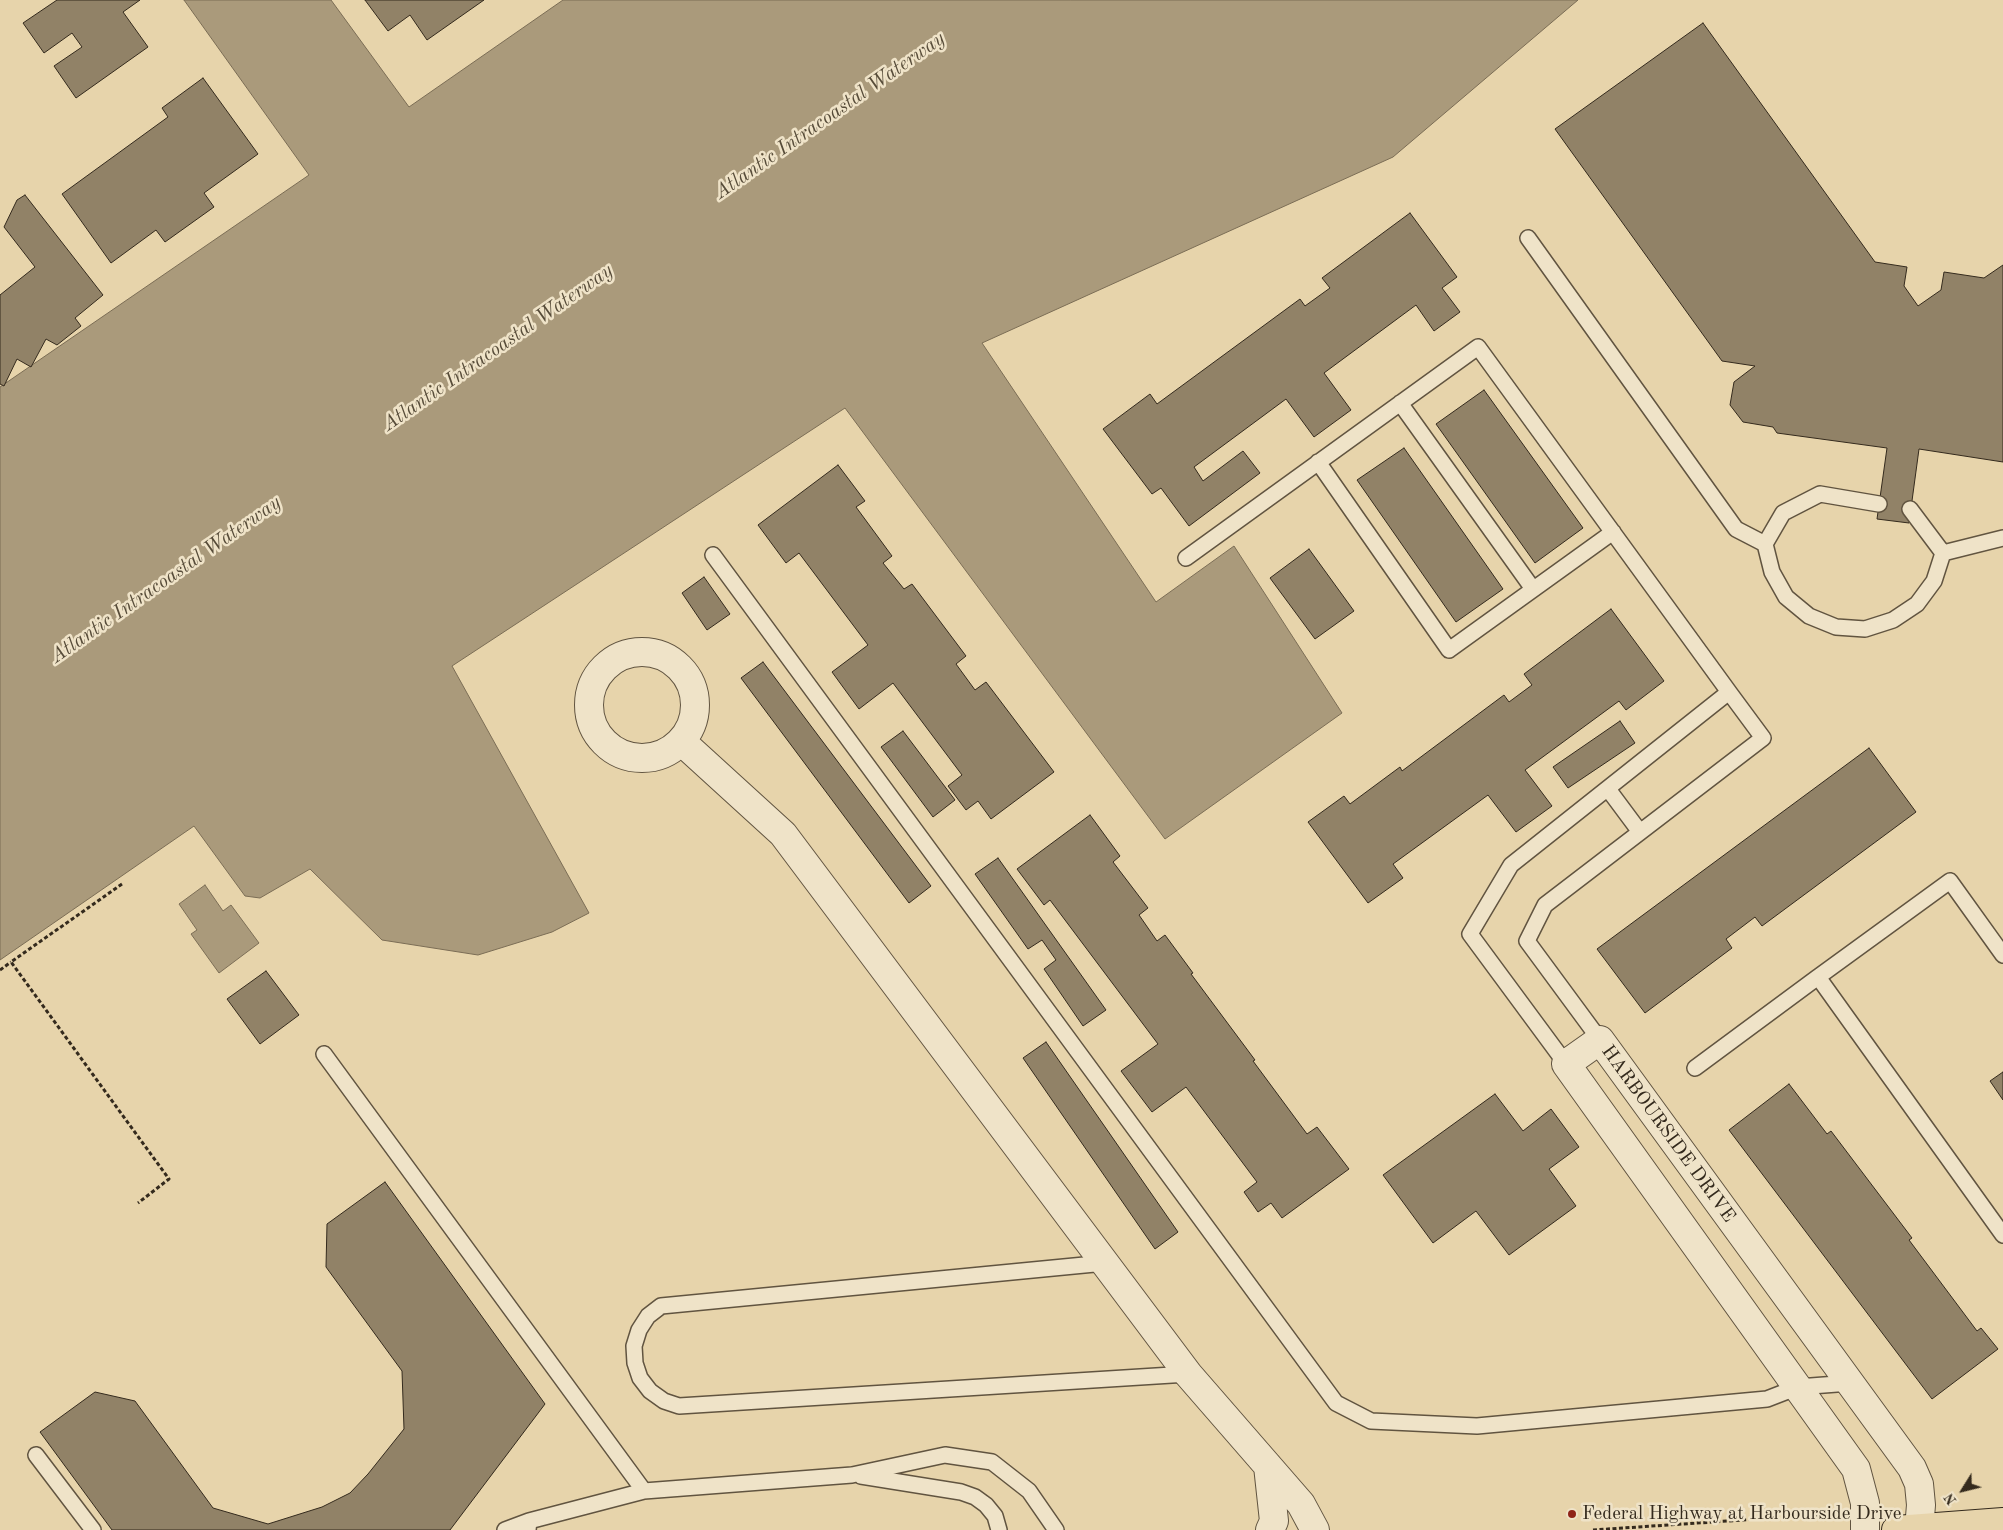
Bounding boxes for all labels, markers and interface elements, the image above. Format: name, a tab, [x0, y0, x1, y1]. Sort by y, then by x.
water label: Atlantic Intracoastal Waterway	[710, 27, 950, 205]
water label: Atlantic Intracoastal Waterway	[378, 259, 618, 437]
water label: Atlantic Intracoastal Waterway	[46, 491, 286, 669]
street label: HARBOURSIDE DRIVE	[1596, 1041, 1740, 1227]
north arrow	[1938, 1465, 1988, 1515]
text: N	[1942, 1490, 1960, 1507]
place label: Federal Highway at Harbourside Drive	[1582, 1503, 1901, 1525]
marker: Federal Highway at Harbourside Drive	[1566, 1508, 1578, 1520]

